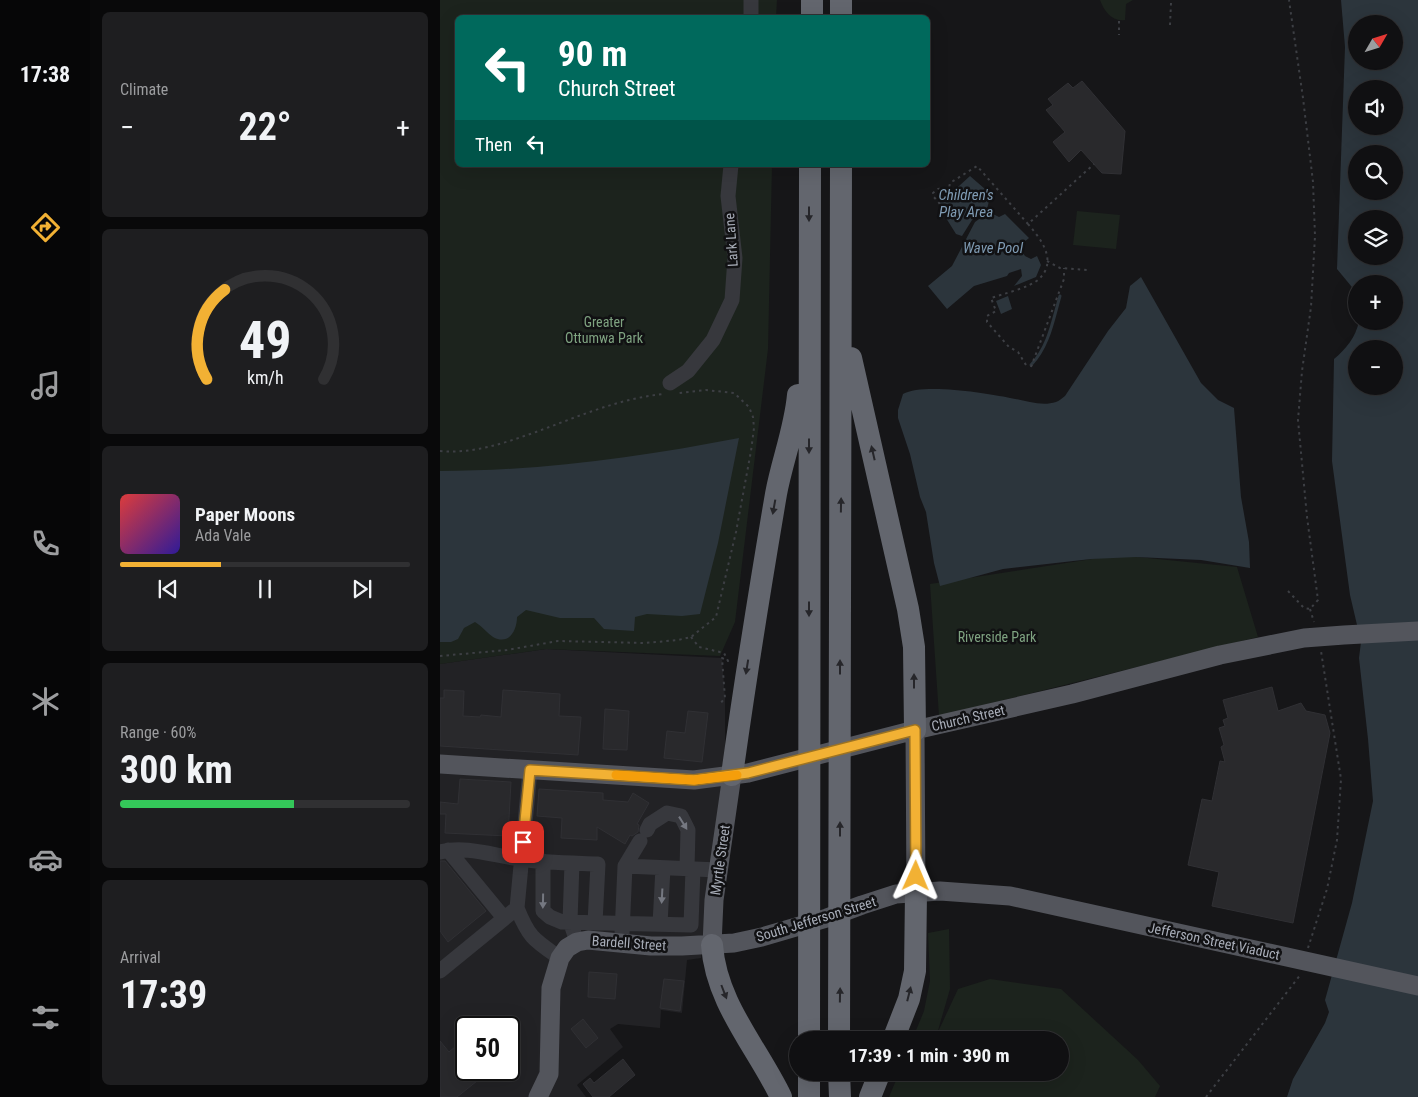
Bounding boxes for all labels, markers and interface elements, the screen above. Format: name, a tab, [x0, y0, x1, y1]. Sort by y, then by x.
north arrow	[1348, 15, 1402, 70]
map controls	[1348, 15, 1403, 395]
text: 90 m	[558, 34, 627, 75]
icon: left	[475, 35, 540, 100]
text: 17:38	[20, 62, 70, 87]
text: Church Street	[558, 76, 676, 101]
text: Climate	[120, 80, 168, 99]
button: sound	[1348, 80, 1403, 135]
text: 22°	[238, 105, 292, 149]
text: −	[120, 111, 134, 144]
text: +	[396, 111, 410, 144]
icon: left	[522, 130, 550, 158]
text: Then	[475, 133, 512, 156]
button: search	[1348, 145, 1403, 200]
water label: Children's Play Area	[938, 186, 994, 221]
one-way arrow	[805, 206, 813, 222]
icon: directions	[28, 210, 63, 245]
button: layers	[1348, 210, 1403, 265]
street label: Lark Lane	[721, 212, 741, 267]
water label: Wave Pool	[963, 239, 1024, 257]
button: +	[1348, 275, 1403, 330]
text: 49	[239, 310, 291, 371]
park label: Greater Ottumwa Park	[565, 314, 644, 346]
button: −	[1348, 340, 1403, 395]
text: km/h	[247, 367, 283, 388]
icon: music	[28, 368, 63, 403]
one-way arrow	[805, 438, 813, 454]
one-way arrow	[869, 446, 877, 461]
one-way arrow	[837, 496, 845, 512]
one-way arrow	[770, 499, 778, 515]
text: Paper Moons	[195, 503, 295, 526]
icon: phone	[28, 526, 63, 561]
text: Ada Vale	[195, 526, 251, 545]
icon: previous	[154, 575, 182, 603]
icon: pause	[251, 575, 279, 603]
icon: next	[348, 575, 376, 603]
one-way arrow	[805, 601, 813, 617]
park label: Riverside Park	[958, 629, 1037, 645]
one-way arrow	[836, 659, 844, 675]
one-way arrow	[743, 660, 751, 676]
one-way arrow	[910, 673, 918, 689]
icon: climate	[28, 684, 63, 719]
street label: Church Street	[930, 702, 1006, 734]
text: Range · 60%	[120, 723, 196, 742]
text: 300 km	[120, 748, 233, 792]
one-way arrow	[679, 816, 688, 829]
pin	[502, 821, 544, 863]
one-way arrow	[836, 821, 844, 837]
street label: Myrtle Street	[707, 824, 733, 896]
icon: arrive	[509, 828, 537, 856]
icon: car	[28, 842, 63, 877]
position arrow	[889, 849, 941, 901]
one-way arrow	[657, 888, 665, 904]
one-way arrow	[539, 893, 547, 909]
street label: South Jefferson Street	[754, 893, 878, 945]
street label: Jefferson Street Viaduct	[1147, 919, 1281, 963]
street label: Bardell Street	[591, 932, 667, 954]
text: Arrival	[120, 948, 161, 967]
text: 17:39	[120, 973, 207, 1017]
one-way arrow	[720, 985, 728, 1000]
one-way arrow	[836, 987, 844, 1003]
one-way arrow	[905, 987, 913, 1002]
icon: filters	[28, 1000, 63, 1035]
speed limit sign: 50	[455, 1016, 520, 1081]
text: 17:39 · 1 min · 390 m	[848, 1044, 1010, 1067]

